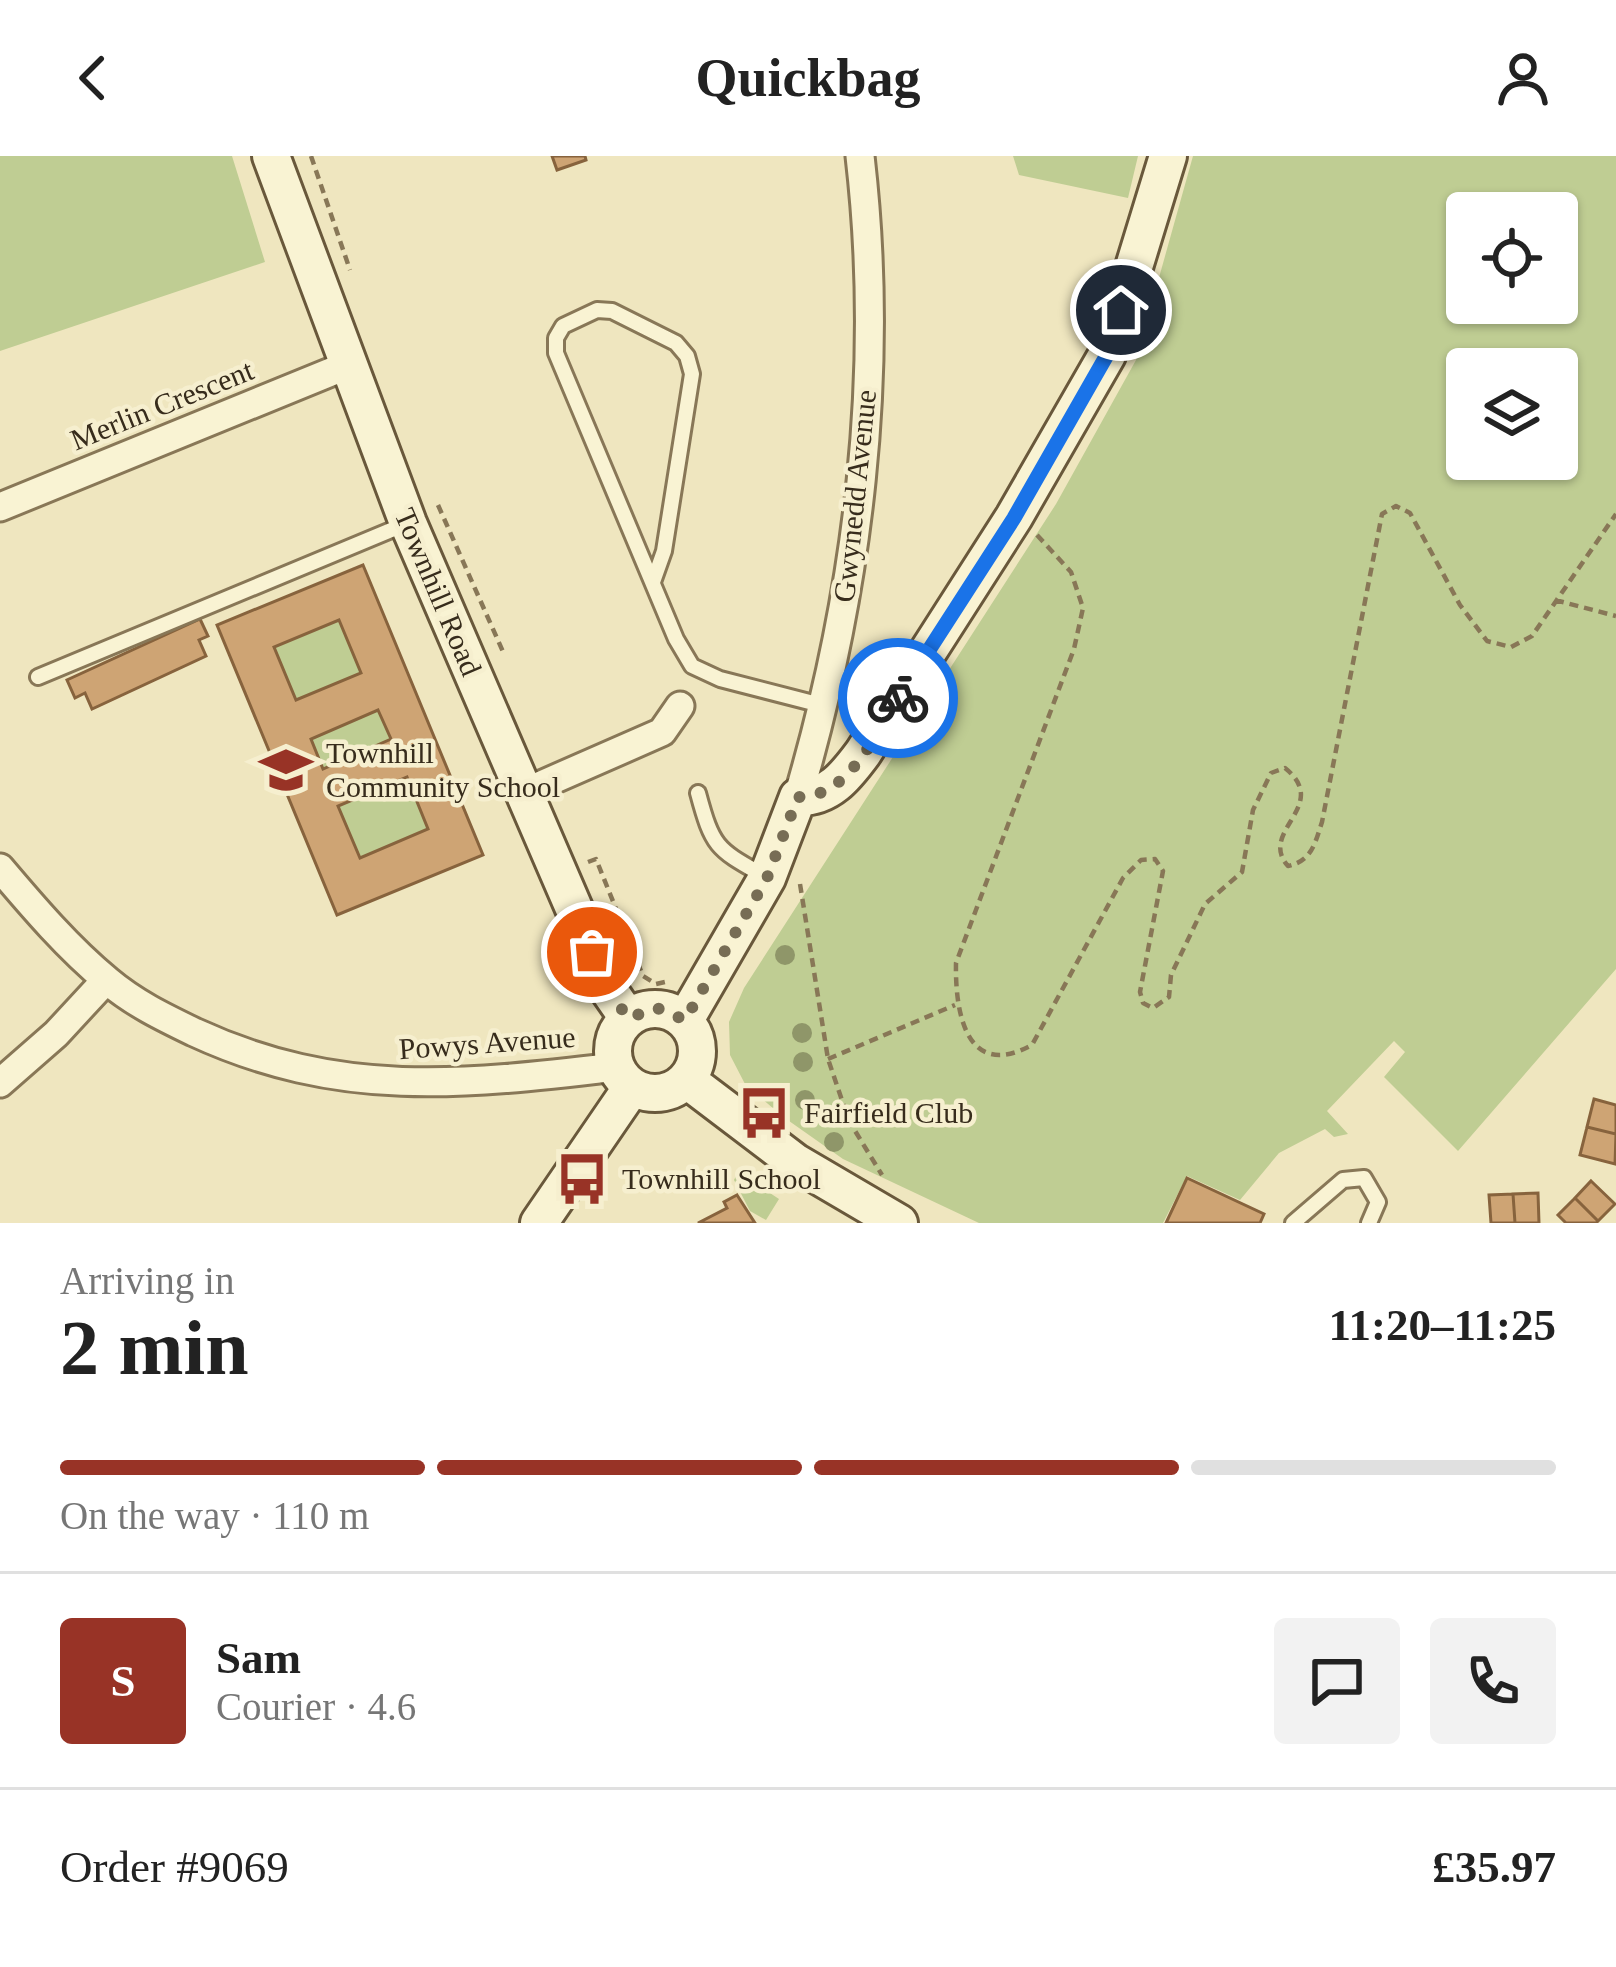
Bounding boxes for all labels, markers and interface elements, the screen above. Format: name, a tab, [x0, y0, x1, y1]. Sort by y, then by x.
icon: back	[60, 45, 126, 111]
icon: person	[1490, 45, 1556, 111]
text: Quickbag	[695, 48, 921, 108]
map controls	[1446, 192, 1578, 480]
button: locate	[1446, 192, 1578, 324]
pin	[1070, 259, 1172, 361]
icon: home	[1088, 277, 1154, 343]
button: layers	[1446, 348, 1578, 480]
street label: Merlin Crescent	[66, 353, 259, 456]
street label: Gwynedd Avenue	[827, 388, 882, 604]
street label: Townhill Road	[388, 503, 489, 681]
courier	[838, 638, 958, 758]
icon: bike	[865, 665, 931, 731]
place label: Townhill Community School	[326, 736, 560, 803]
school or university icon: Townhill Community School	[257, 741, 315, 799]
pin	[541, 901, 643, 1003]
icon: bag	[559, 919, 625, 985]
street label: Powys Avenue	[398, 1020, 576, 1065]
bus stop icon: Fairfield Club	[735, 1084, 793, 1142]
place label: Fairfield Club	[804, 1096, 973, 1129]
bus stop icon: Townhill School	[553, 1150, 611, 1208]
place label: Townhill School	[622, 1162, 821, 1195]
text: Arriving in	[60, 1259, 234, 1302]
text: 11:20–11:25	[1328, 1300, 1556, 1350]
text: 2 min	[60, 1304, 249, 1391]
text: On the way · 110 m	[60, 1494, 369, 1537]
button: chat	[1274, 1618, 1400, 1744]
button: phone	[1430, 1618, 1556, 1744]
text: Sam	[216, 1633, 301, 1683]
text: S	[110, 1656, 136, 1706]
text: Courier · 4.6	[216, 1685, 416, 1728]
text: Order #9069	[60, 1842, 289, 1892]
text: £35.97	[1432, 1842, 1556, 1892]

